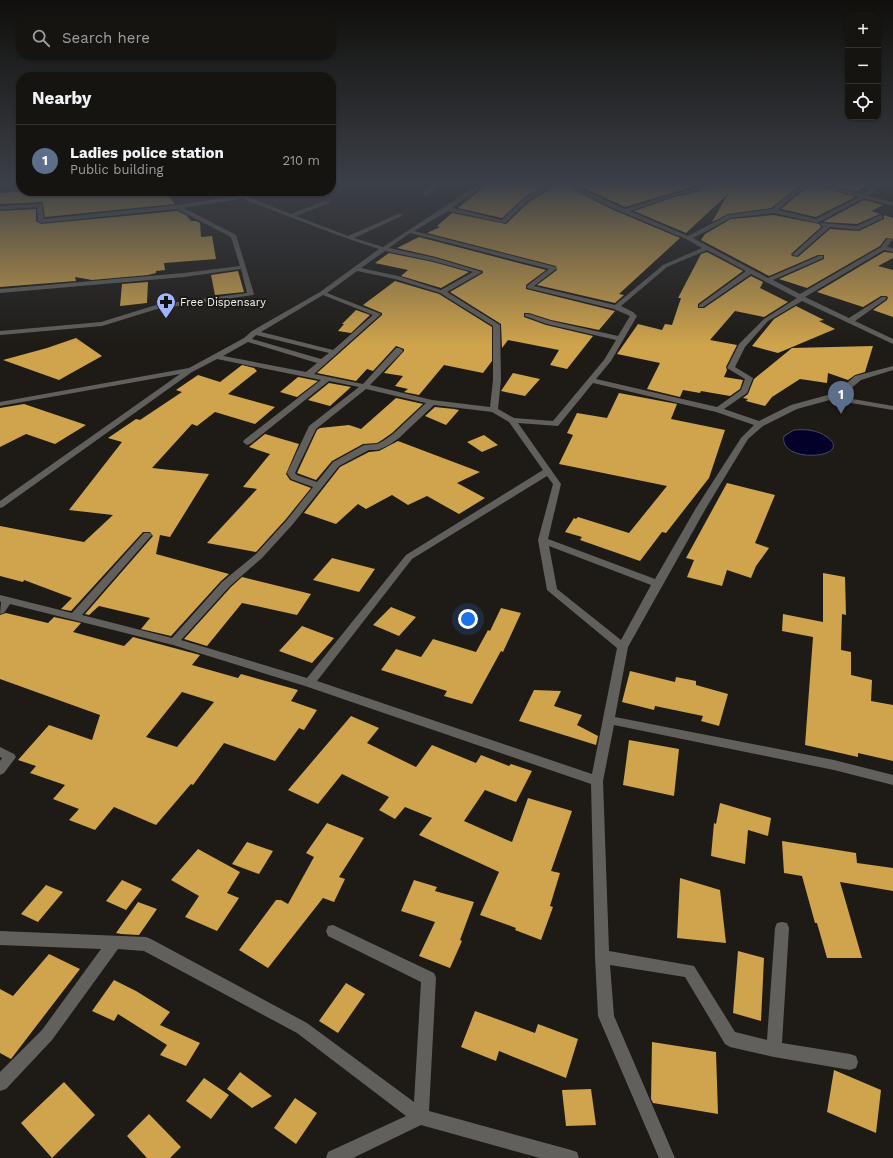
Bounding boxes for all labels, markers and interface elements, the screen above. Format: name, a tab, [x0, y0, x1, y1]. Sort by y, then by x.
map controls	[845, 12, 881, 120]
button: +	[845, 12, 881, 48]
search box	[16, 16, 336, 60]
icon: search	[30, 27, 52, 49]
text: Search here	[62, 29, 150, 47]
button: −	[845, 48, 881, 84]
button: locate	[845, 84, 881, 120]
text: Nearby	[32, 88, 91, 108]
text: Ladies police station	[70, 144, 224, 162]
text: 1	[42, 153, 48, 168]
text: 210 m	[282, 153, 320, 168]
text: Public building	[70, 162, 163, 177]
pharmacy icon: Free Dispensary	[155, 291, 177, 319]
place label: Free Dispensary	[180, 296, 266, 309]
pin: 1	[828, 381, 854, 414]
your location	[458, 609, 478, 629]

